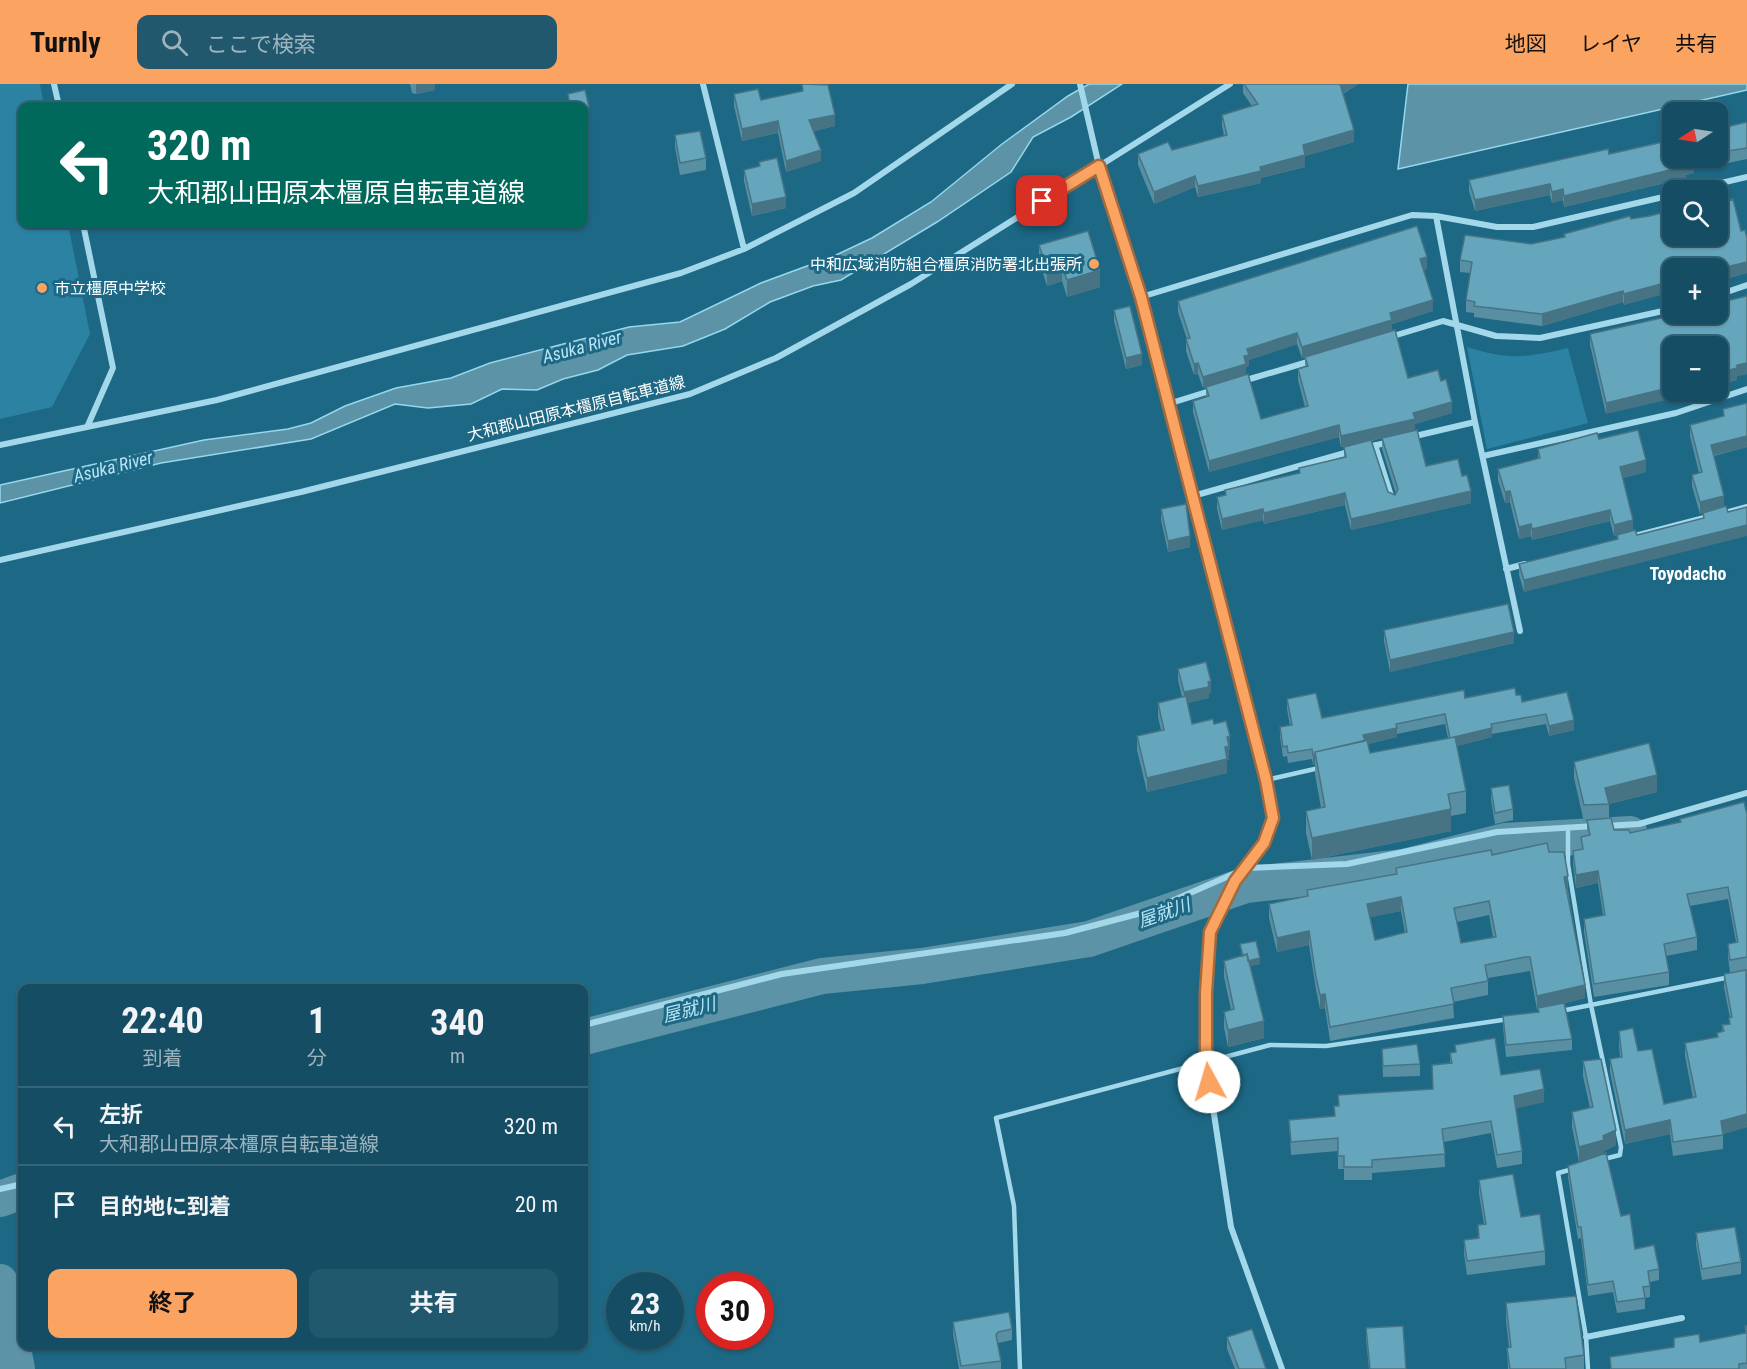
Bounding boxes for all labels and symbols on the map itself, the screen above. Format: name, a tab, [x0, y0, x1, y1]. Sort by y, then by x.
north arrow	[1662, 102, 1728, 168]
pin	[1016, 175, 1067, 226]
place label: 中和広域消防組合橿原消防署北出張所	[810, 255, 1082, 274]
marker: 中和広域消防組合橿原消防署北出張所	[1087, 257, 1101, 271]
place label: 市立橿原中学校	[54, 279, 166, 298]
marker: 市立橿原中学校	[35, 281, 49, 295]
water label: Asuka River	[539, 326, 624, 367]
street label: 大和郡山田原本橿原自転車道線	[465, 372, 687, 445]
water label: Asuka River	[70, 446, 155, 487]
district label: Toyodacho	[1649, 563, 1727, 584]
water label: 屋就川	[1135, 893, 1195, 931]
water label: 屋就川	[660, 992, 720, 1026]
position arrow	[1177, 1050, 1241, 1114]
speed limit sign: 30	[696, 1272, 774, 1350]

